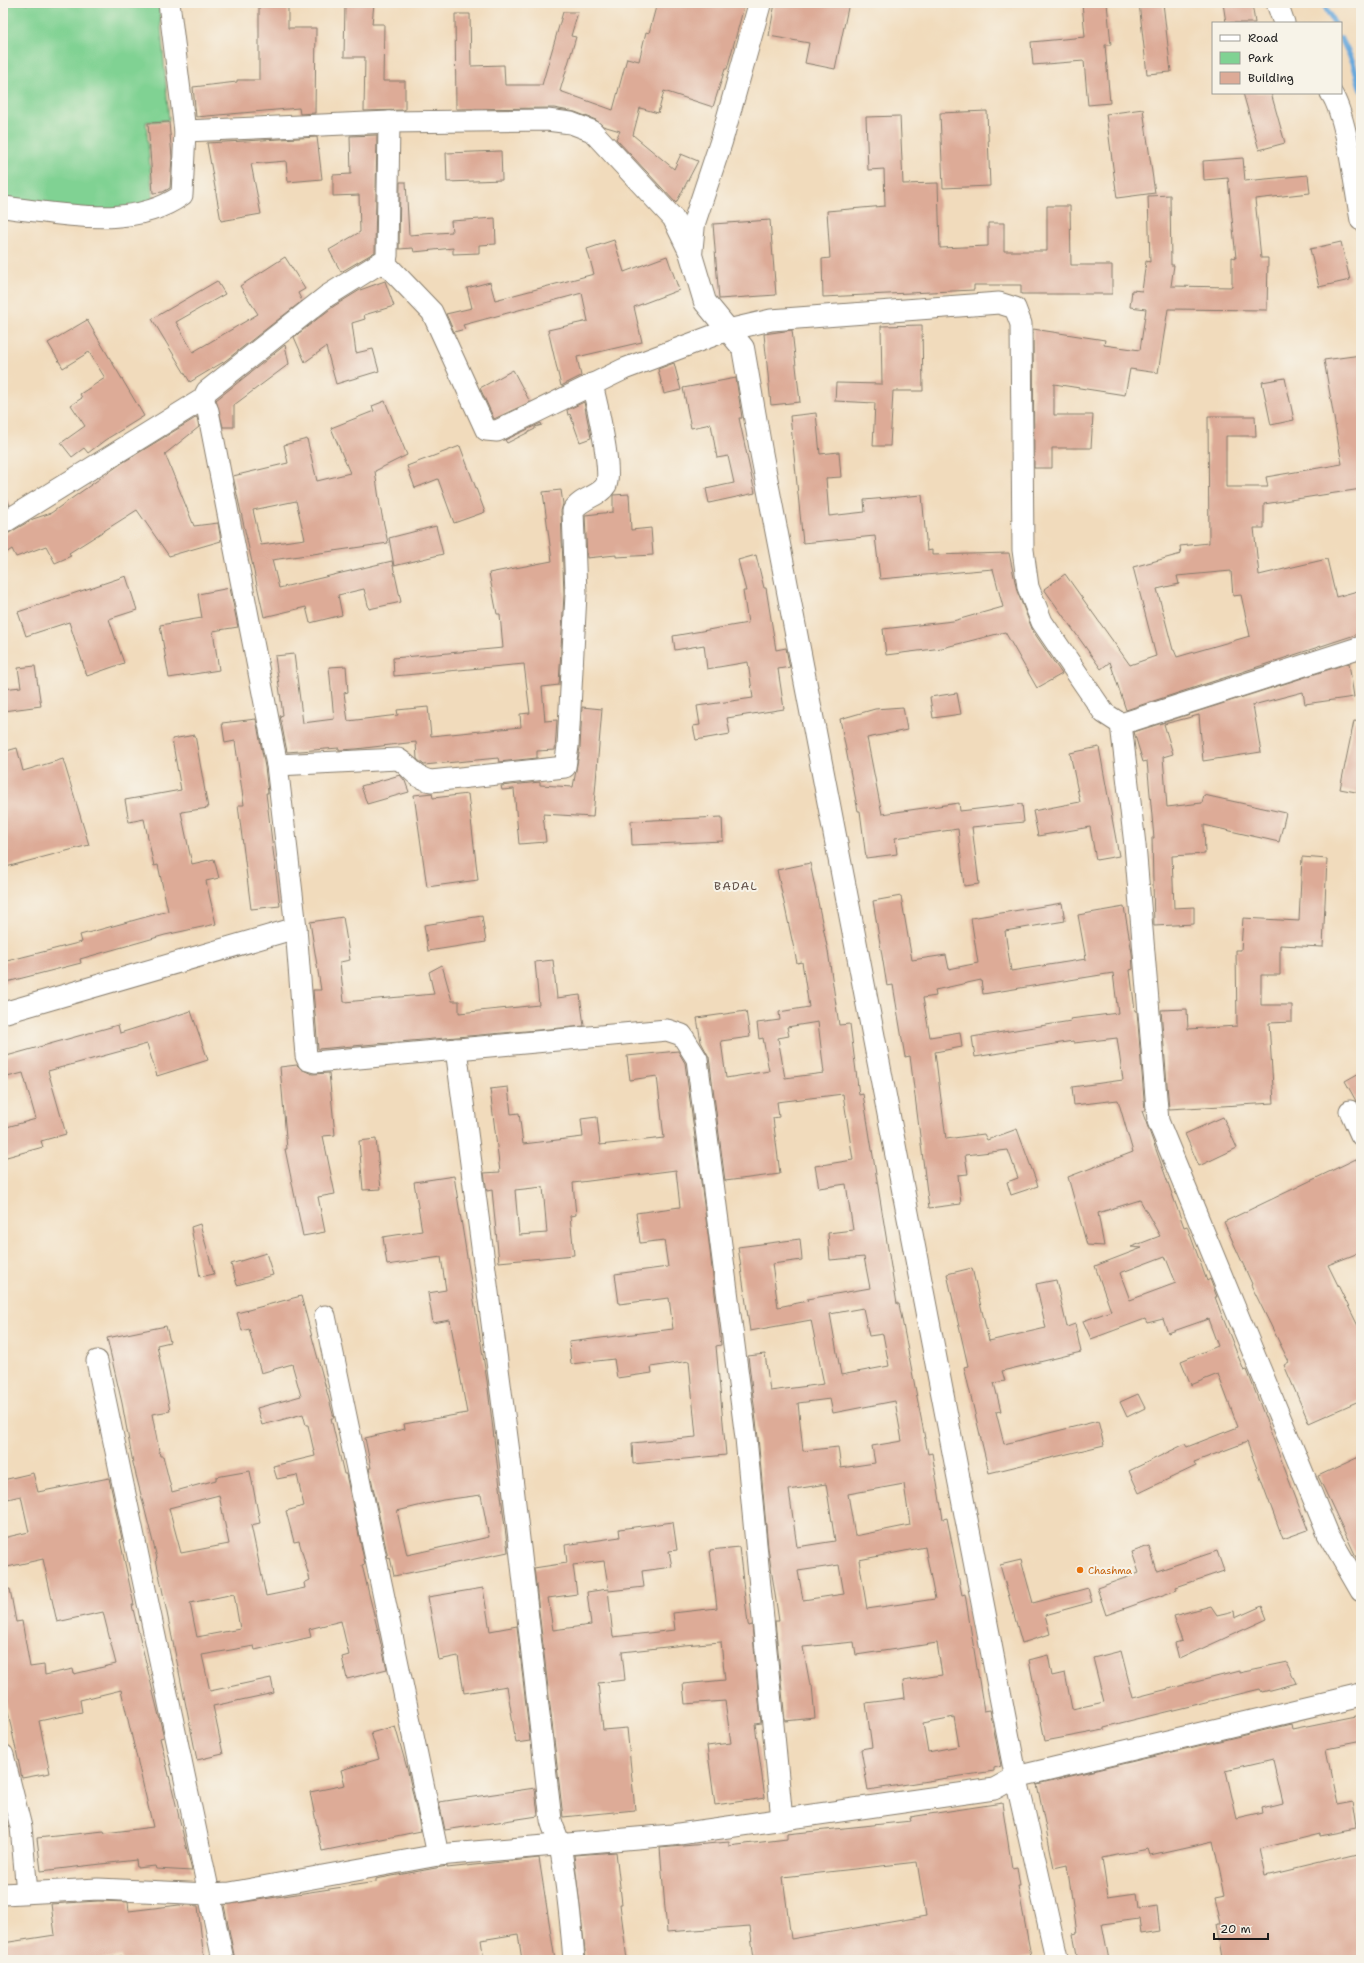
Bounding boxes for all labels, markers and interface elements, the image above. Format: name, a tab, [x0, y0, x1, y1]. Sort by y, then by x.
legend	[1212, 22, 1342, 94]
text: Road	[1248, 30, 1279, 46]
text: Park	[1248, 50, 1274, 66]
text: Building	[1248, 70, 1294, 86]
district label: BADAL	[714, 878, 758, 894]
place label: Chashma	[1088, 1564, 1133, 1577]
marker: Chashma	[1075, 1565, 1085, 1575]
scale bar	[1214, 1915, 1268, 1941]
text: 20 m	[1220, 1921, 1251, 1937]

